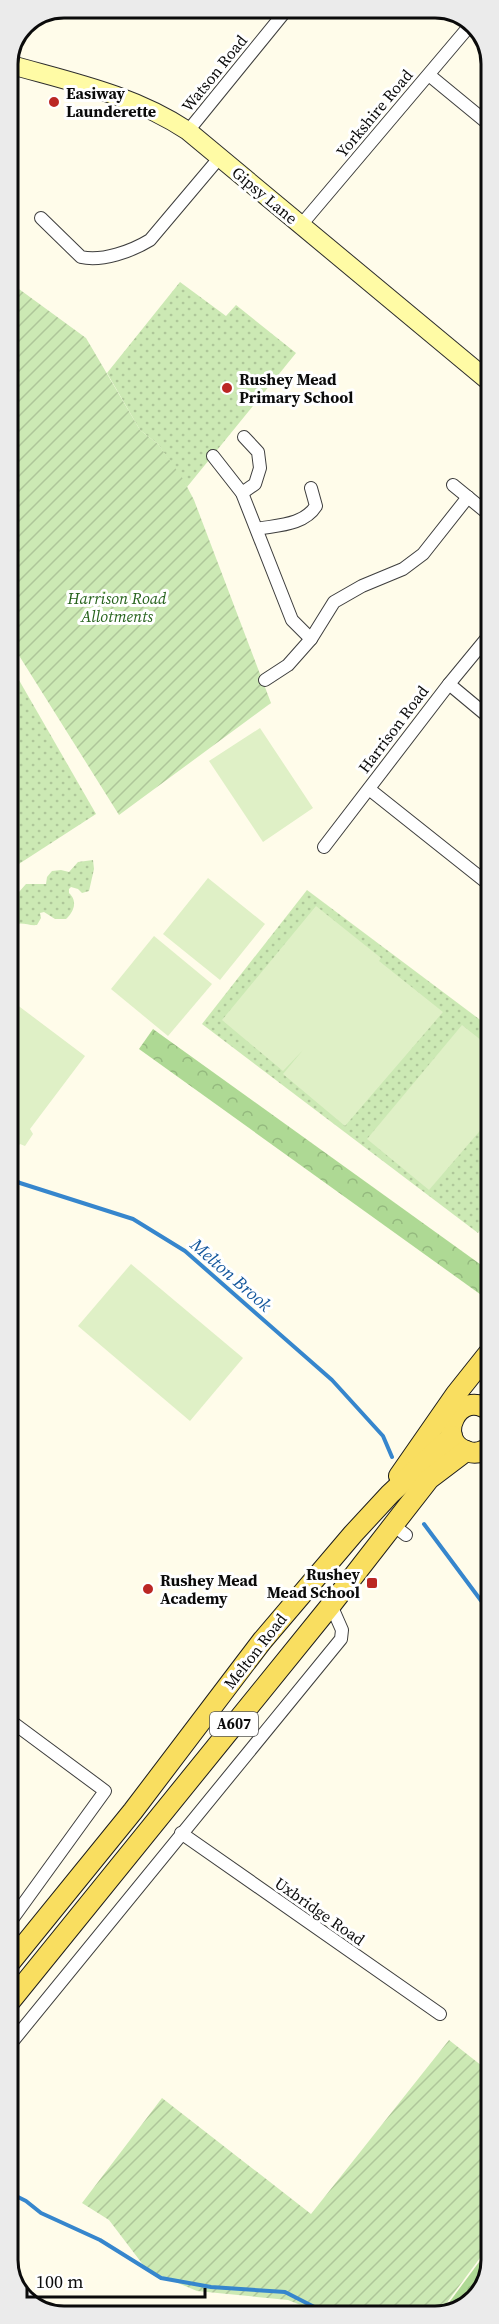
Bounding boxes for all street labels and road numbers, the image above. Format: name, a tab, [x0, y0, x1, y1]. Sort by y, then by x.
street label: Watson Road	[176, 30, 252, 116]
street label: Yorkshire Road	[331, 64, 417, 162]
street label: Gipsy Lane	[228, 161, 302, 229]
street label: Harrison Road	[353, 681, 433, 777]
street label: Melton Road	[218, 1609, 292, 1693]
road number: A607	[210, 1712, 258, 1736]
street label: Uxbridge Road	[270, 1872, 370, 1950]

